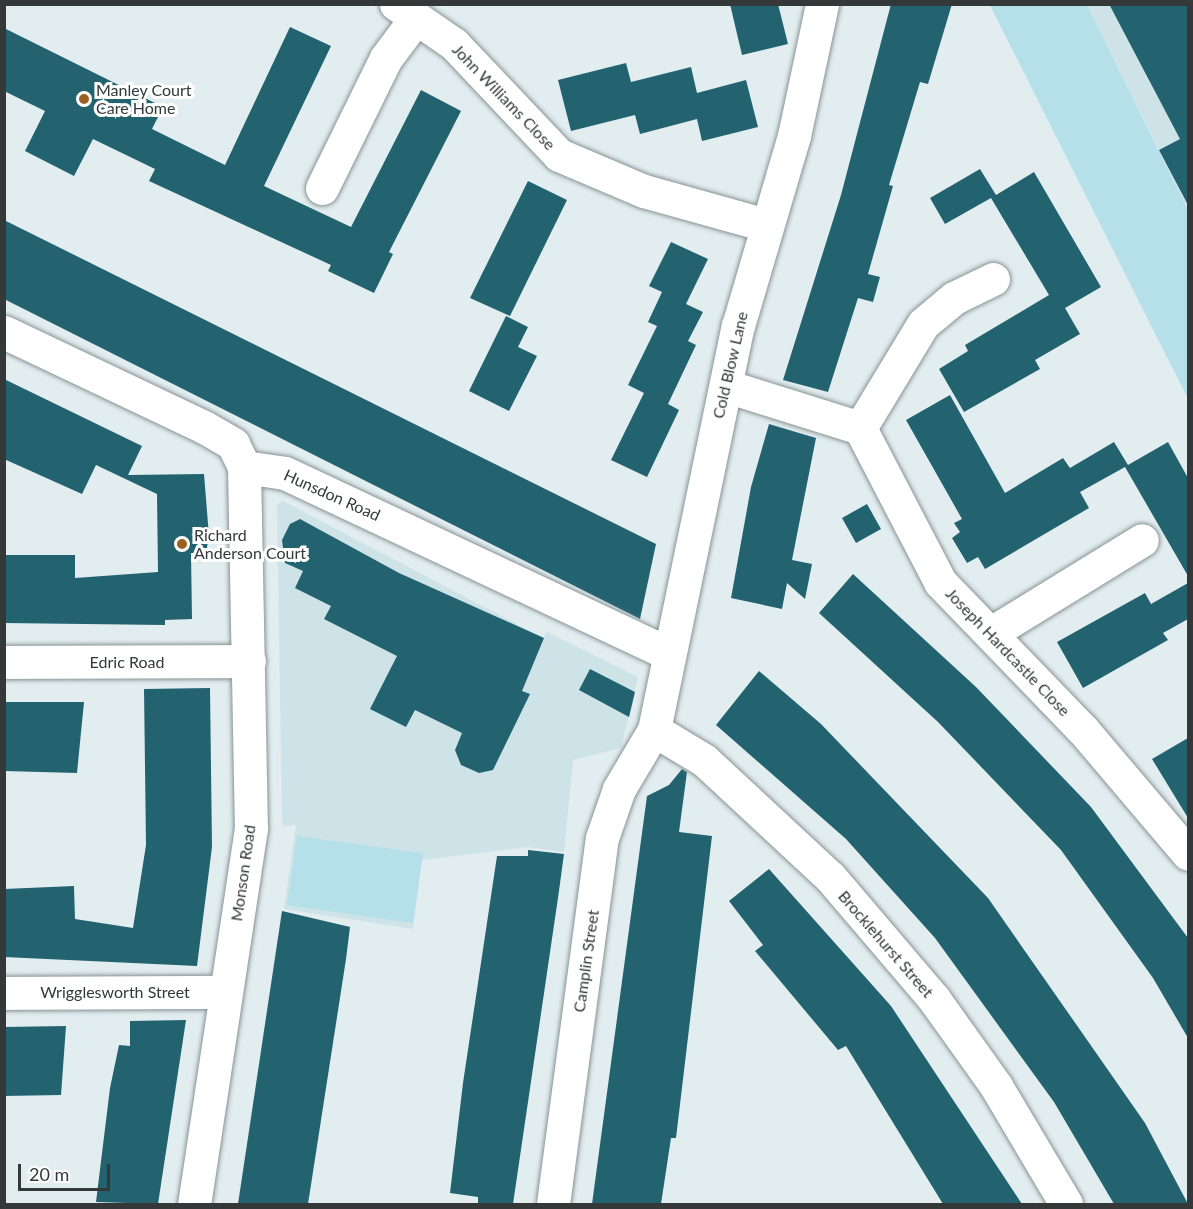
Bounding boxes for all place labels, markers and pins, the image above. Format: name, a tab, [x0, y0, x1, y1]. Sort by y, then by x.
place label: Manley Court Care Home	[96, 80, 192, 118]
marker: Manley Court Care Home	[77, 92, 91, 106]
place label: Richard Anderson Court	[194, 525, 306, 563]
marker: Richard Anderson Court	[175, 537, 189, 551]

